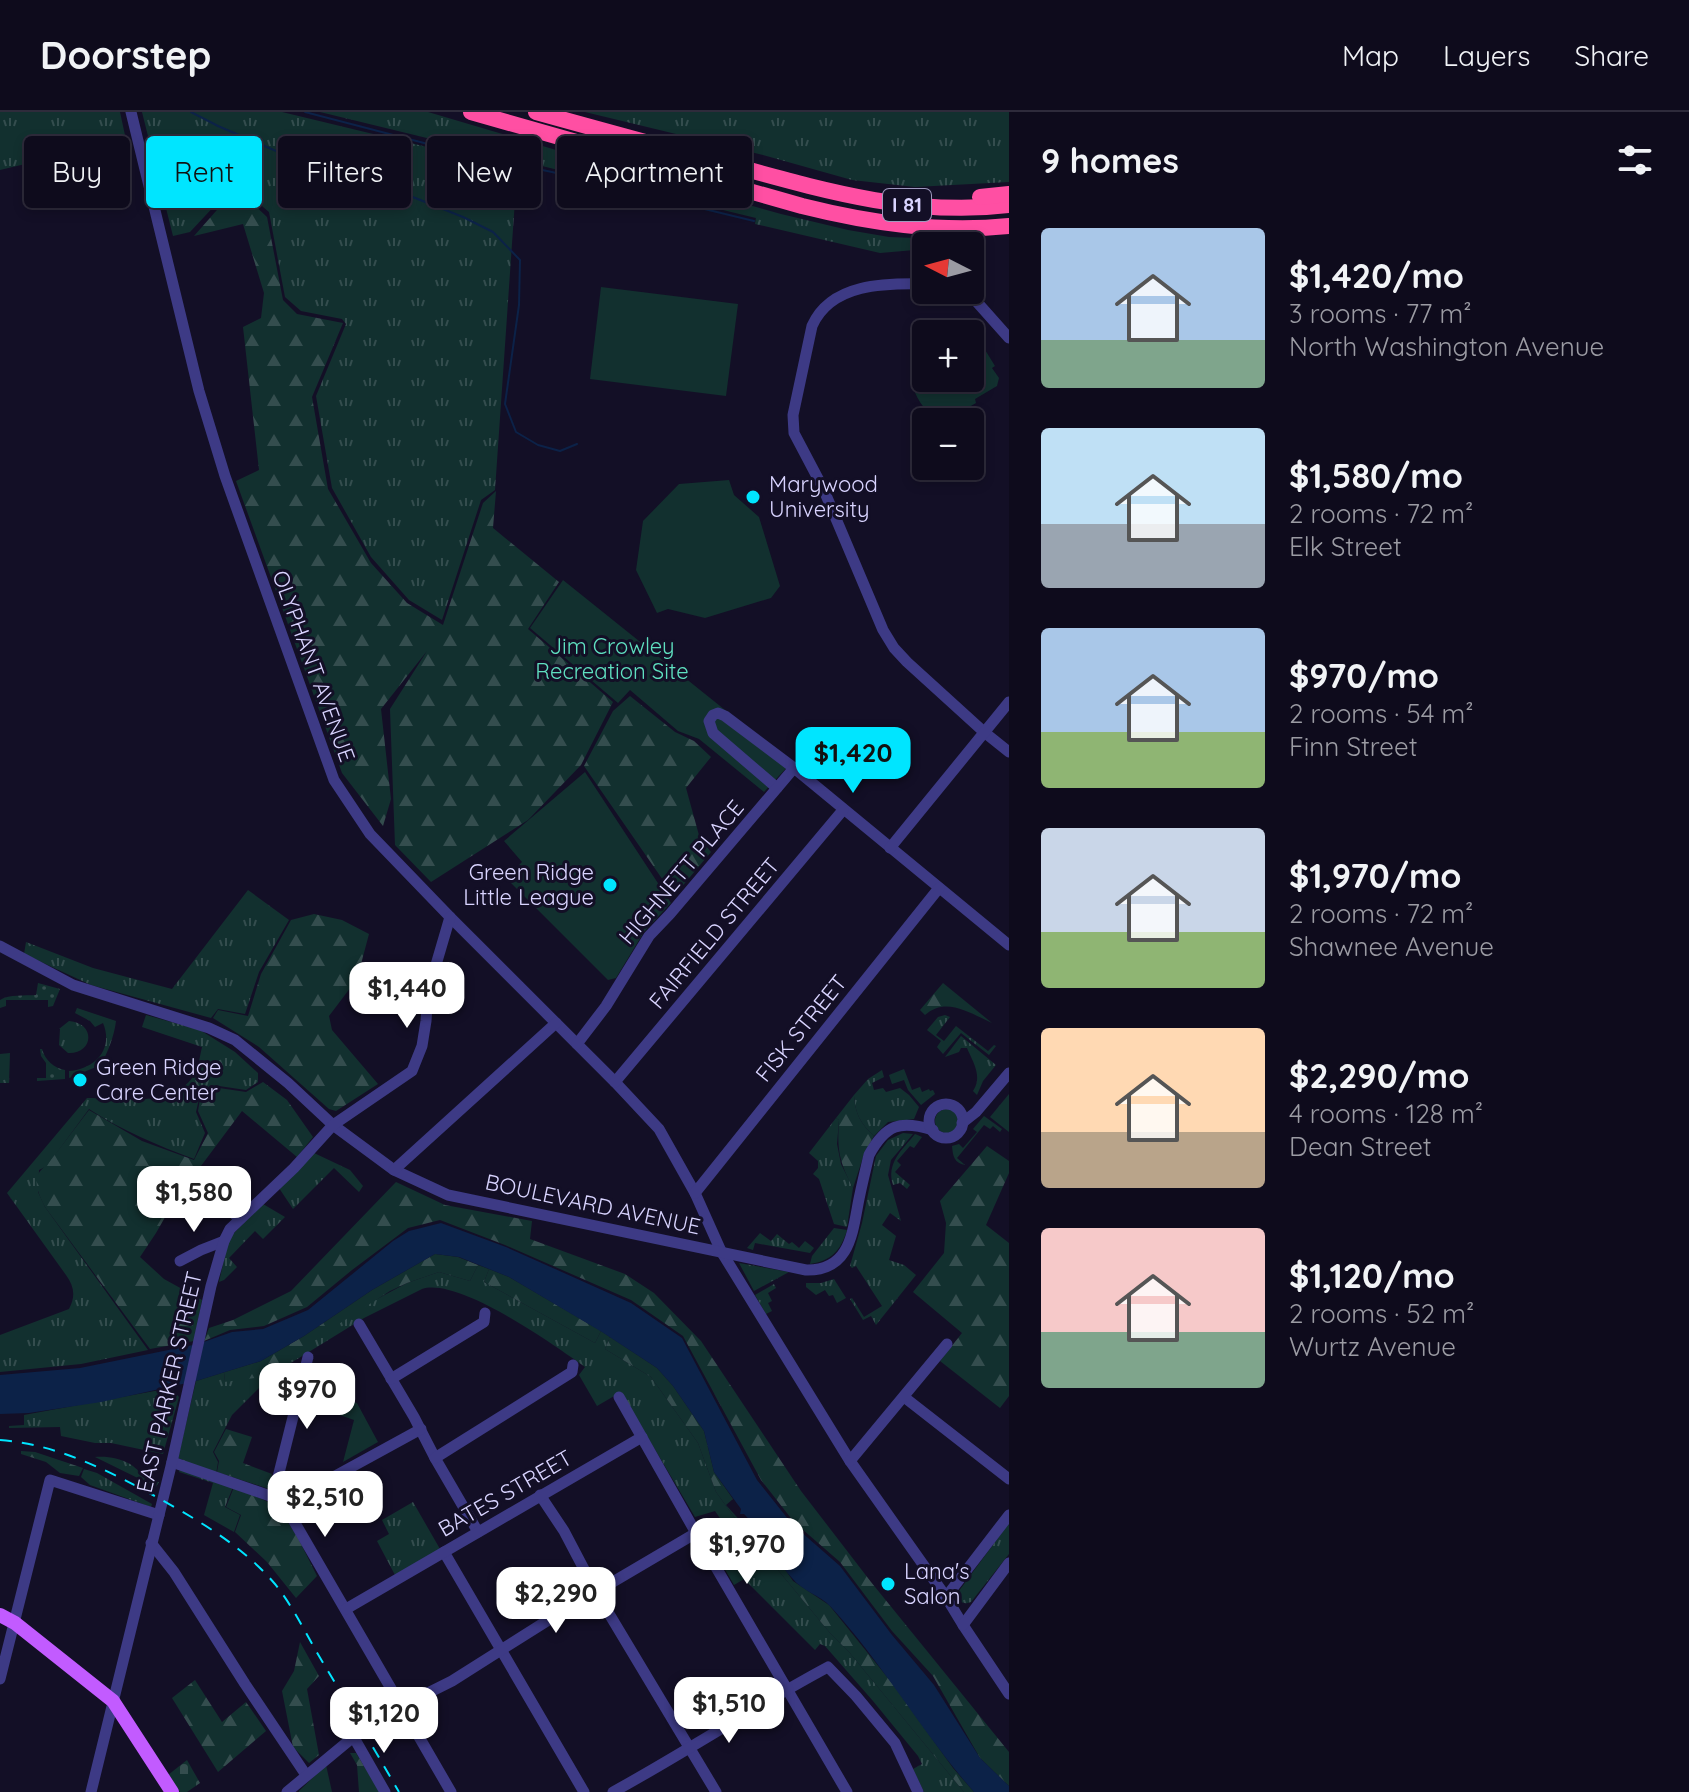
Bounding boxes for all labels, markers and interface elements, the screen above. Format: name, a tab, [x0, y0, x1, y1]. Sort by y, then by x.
text: Doorstep	[40, 31, 211, 79]
text: Map	[1342, 38, 1399, 73]
text: Layers	[1443, 38, 1530, 73]
text: Share	[1574, 38, 1649, 73]
chip: Buy	[24, 136, 130, 208]
chip: Rent	[146, 136, 262, 208]
chip: Filters	[278, 136, 411, 208]
chip: New	[427, 136, 541, 208]
chip: Apartment	[557, 136, 752, 208]
icon: filters	[1613, 138, 1657, 182]
text: 9 homes	[1041, 139, 1179, 182]
road number: I 81	[883, 189, 931, 221]
north arrow	[912, 232, 984, 304]
map controls	[912, 232, 984, 480]
text: $1,420/mo	[1289, 254, 1464, 297]
icon: home	[1105, 260, 1201, 356]
text: 3 rooms · 77 m²	[1289, 297, 1471, 330]
button: +	[912, 320, 984, 392]
text: North Washington Avenue	[1289, 330, 1604, 363]
button: −	[912, 408, 984, 480]
text: $1,580/mo	[1289, 454, 1463, 497]
icon: home	[1105, 460, 1201, 556]
place label: Marywood University	[769, 470, 878, 523]
marker: Marywood University	[744, 488, 762, 506]
text: 2 rooms · 72 m²	[1289, 497, 1473, 530]
text: Elk Street	[1289, 530, 1402, 563]
street label: OLYPHANT AVENUE	[266, 567, 362, 765]
park label: Jim Crowley Recreation Site	[535, 632, 689, 685]
text: $970/mo	[1289, 654, 1439, 697]
icon: home	[1105, 660, 1201, 756]
text: 2 rooms · 54 m²	[1289, 697, 1473, 730]
pin: $1,420	[788, 727, 918, 795]
text: Finn Street	[1289, 730, 1418, 763]
text: $1,420	[814, 736, 892, 769]
street label: HIGHNETT PLACE	[612, 794, 750, 950]
street label: FAIRFIELD STREET	[643, 852, 785, 1014]
text: $1,970/mo	[1289, 854, 1462, 897]
place label: Green Ridge Little League	[463, 858, 594, 911]
icon: home	[1105, 860, 1201, 956]
marker: Green Ridge Little League	[601, 876, 619, 894]
text: 2 rooms · 72 m²	[1289, 897, 1473, 930]
text: Shawnee Avenue	[1289, 930, 1494, 963]
pin: $1,440	[342, 962, 472, 1030]
street label: FISK STREET	[749, 969, 853, 1087]
text: $1,440	[367, 971, 447, 1004]
place label: Green Ridge Care Center	[96, 1053, 221, 1106]
text: $2,290/mo	[1289, 1054, 1469, 1097]
icon: home	[1105, 1060, 1201, 1156]
marker: Green Ridge Care Center	[71, 1071, 89, 1089]
text: 4 rooms · 128 m²	[1289, 1097, 1483, 1130]
text: Dean Street	[1289, 1130, 1432, 1163]
pin: $1,580	[129, 1166, 259, 1234]
street label: BOULEVARD AVENUE	[483, 1168, 703, 1240]
text: $1,580	[155, 1175, 233, 1208]
text: $1,120/mo	[1289, 1254, 1455, 1297]
icon: home	[1105, 1260, 1201, 1356]
street label: EAST PARKER STREET	[130, 1269, 208, 1495]
text: 2 rooms · 52 m²	[1289, 1297, 1474, 1330]
text: Wurtz Avenue	[1289, 1330, 1456, 1363]
pin: $970	[260, 1363, 354, 1431]
text: $970	[277, 1372, 337, 1405]
street label: BATES STREET	[433, 1443, 577, 1543]
pin: $2,510	[260, 1471, 390, 1539]
text: $2,510	[286, 1480, 364, 1513]
pin: $1,970	[682, 1518, 812, 1586]
text: $1,970	[708, 1527, 786, 1560]
place label: Lana's Salon	[904, 1557, 970, 1610]
pin: $2,290	[491, 1567, 621, 1635]
marker: Lana's Salon	[879, 1575, 897, 1593]
text: $2,290	[515, 1576, 598, 1609]
pin: $1,510	[664, 1677, 794, 1745]
text: $1,510	[692, 1686, 766, 1719]
pin: $1,120	[319, 1687, 449, 1755]
text: $1,120	[348, 1696, 420, 1729]

